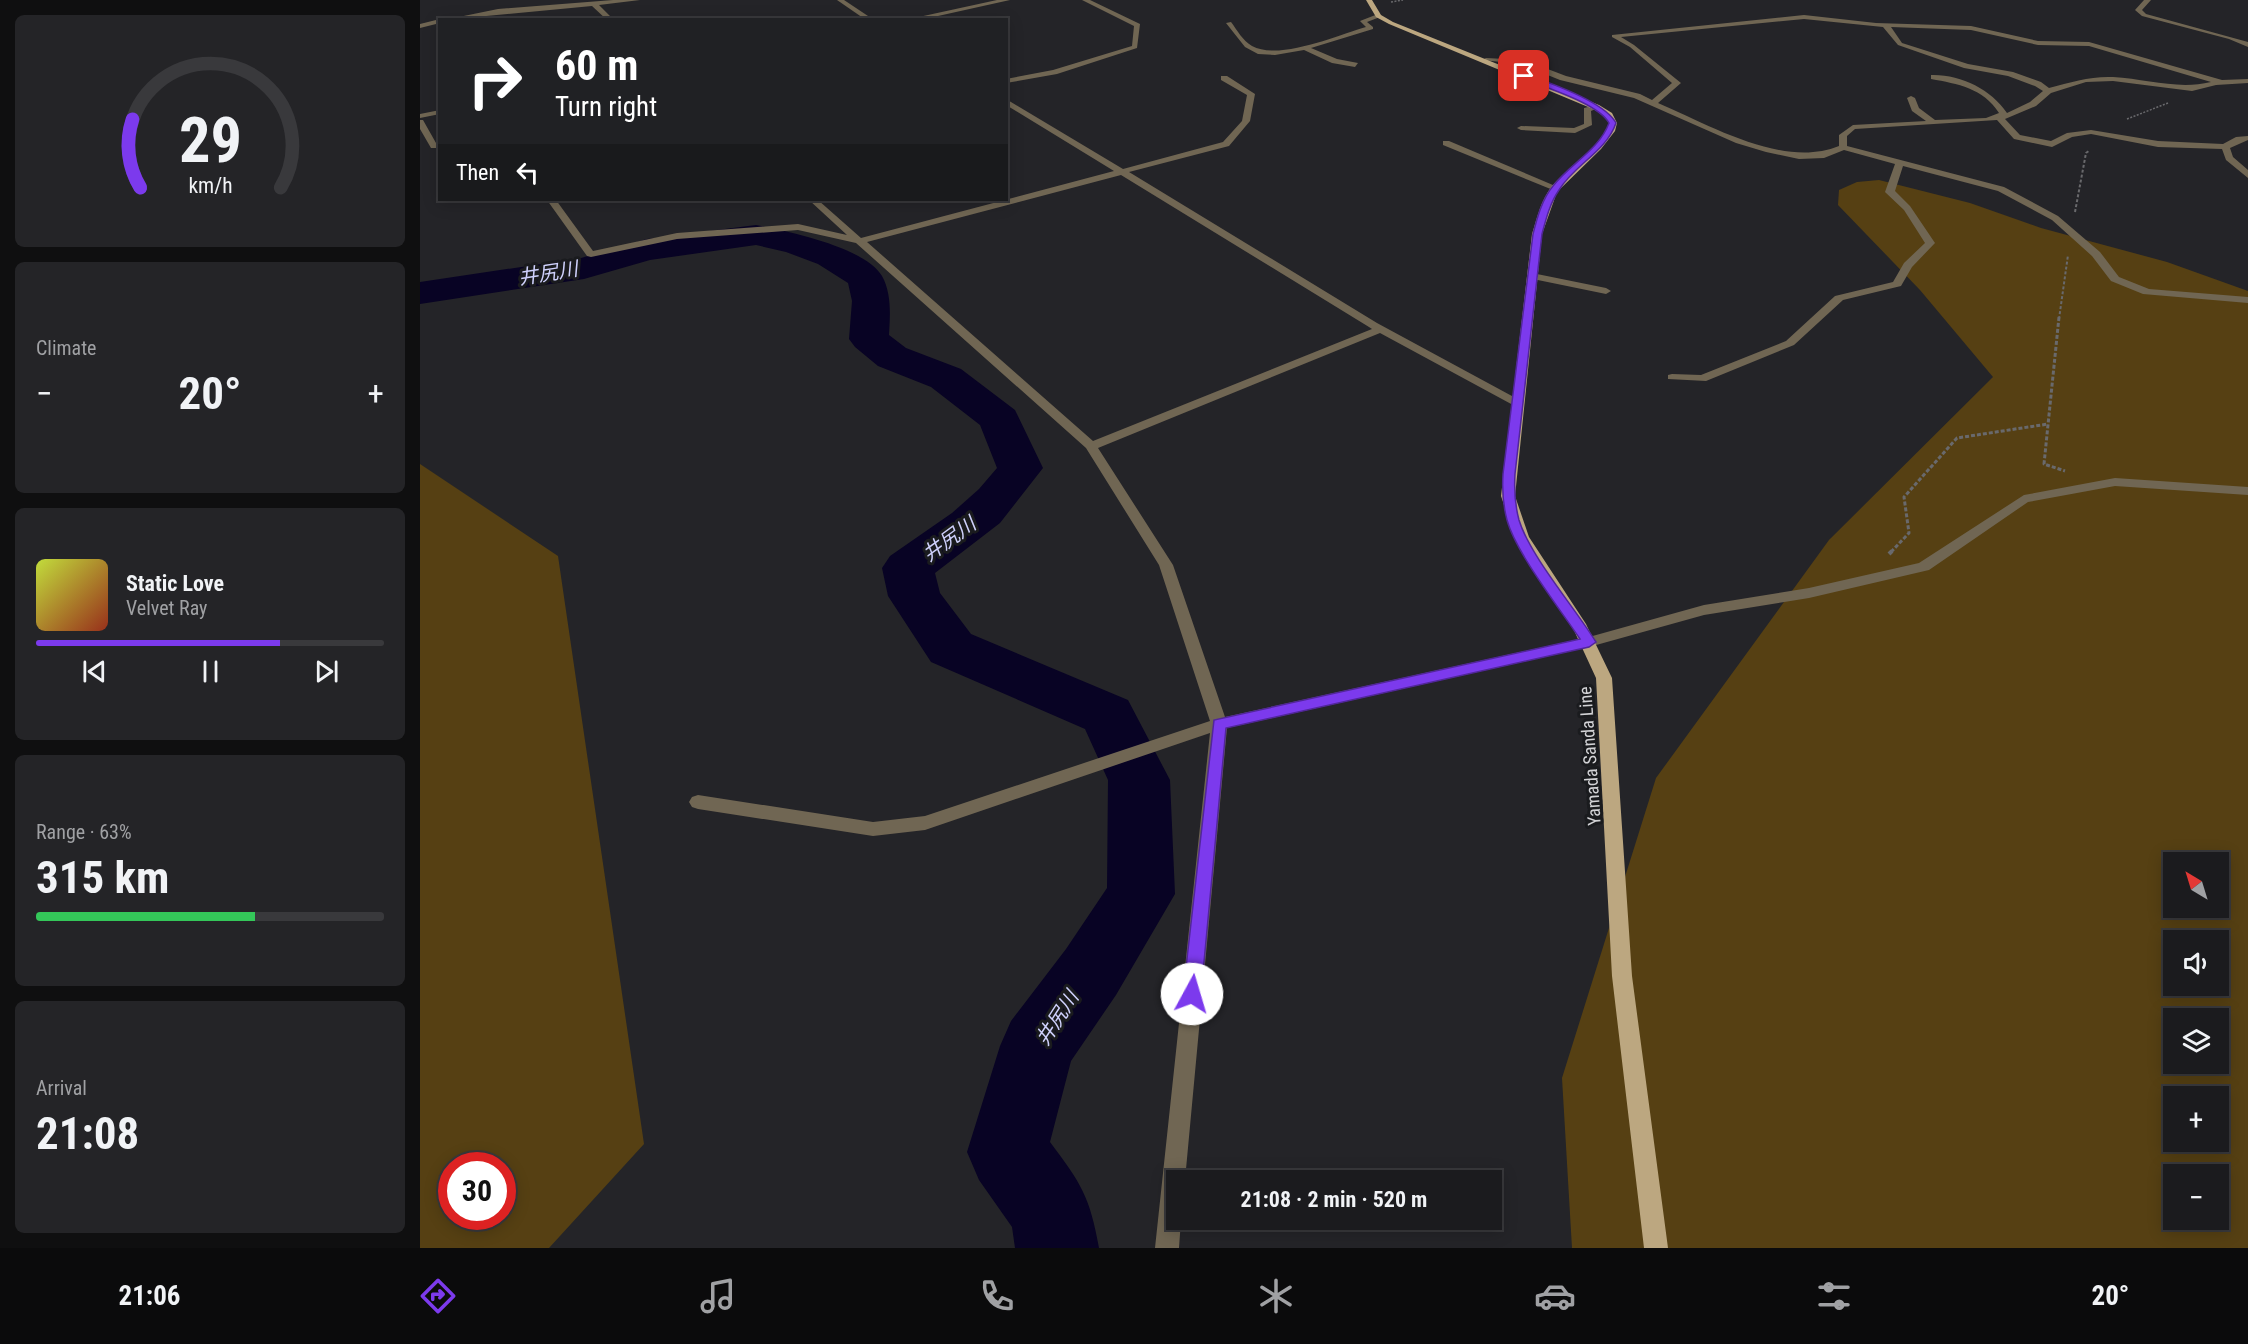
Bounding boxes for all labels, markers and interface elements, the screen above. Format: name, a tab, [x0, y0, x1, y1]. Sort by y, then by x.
text: 60 m	[555, 41, 638, 90]
icon: right	[456, 42, 534, 120]
pin	[1498, 50, 1549, 101]
icon: arrive	[1507, 59, 1540, 92]
text: Turn right	[555, 91, 657, 123]
text: 29	[178, 104, 242, 177]
icon: left	[511, 156, 544, 189]
text: Then	[456, 160, 499, 185]
text: km/h	[188, 173, 232, 198]
water label: 井尻川	[516, 256, 581, 290]
text: Climate	[36, 336, 96, 360]
text: 20°	[179, 367, 242, 420]
text: −	[36, 374, 53, 413]
text: +	[368, 374, 384, 413]
water label: 井尻川	[918, 510, 982, 566]
text: Static Love	[126, 571, 224, 596]
text: Velvet Ray	[126, 596, 207, 620]
icon: previous	[78, 655, 111, 688]
icon: pause	[194, 655, 227, 688]
icon: next	[310, 655, 343, 688]
street label: Yamada Sanda Line	[1574, 686, 1605, 826]
text: Range · 63%	[36, 820, 132, 844]
text: 315 km	[36, 851, 169, 904]
north arrow	[2163, 852, 2229, 918]
map controls	[2163, 852, 2229, 1230]
button: sound	[2163, 930, 2229, 996]
position arrow	[1160, 962, 1224, 1026]
water label: 井尻川	[1031, 985, 1084, 1050]
button: layers	[2163, 1008, 2229, 1074]
text: Arrival	[36, 1076, 87, 1100]
button: +	[2163, 1086, 2229, 1152]
text: 21:08	[36, 1107, 139, 1160]
speed limit sign: 30	[438, 1152, 516, 1230]
button: −	[2163, 1164, 2229, 1230]
text: 21:08 · 2 min · 520 m	[1241, 1187, 1427, 1212]
icon: directions	[417, 1275, 459, 1317]
icon: music	[697, 1275, 739, 1317]
icon: phone	[976, 1275, 1018, 1317]
icon: climate	[1255, 1275, 1297, 1317]
icon: car	[1534, 1275, 1576, 1317]
icon: filters	[1813, 1275, 1855, 1317]
text: 21:06	[119, 1280, 180, 1312]
text: 20°	[2092, 1280, 2129, 1312]

